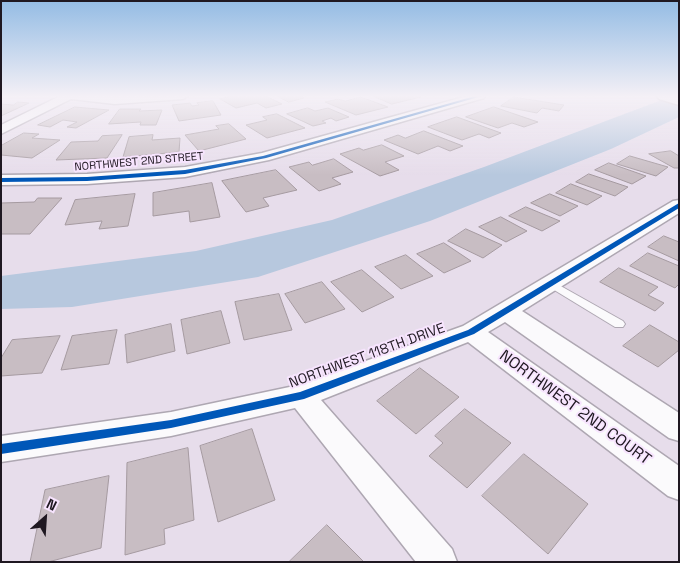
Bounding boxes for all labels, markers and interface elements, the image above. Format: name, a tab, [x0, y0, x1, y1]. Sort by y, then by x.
street label: NORTHWEST 2ND STREET	[74, 150, 204, 174]
street label: NORTHWEST 118TH DRIVE	[287, 320, 447, 392]
street label: NORTHWEST 2ND COURT	[495, 346, 655, 470]
north arrow	[20, 493, 70, 543]
text: N	[43, 494, 60, 515]

